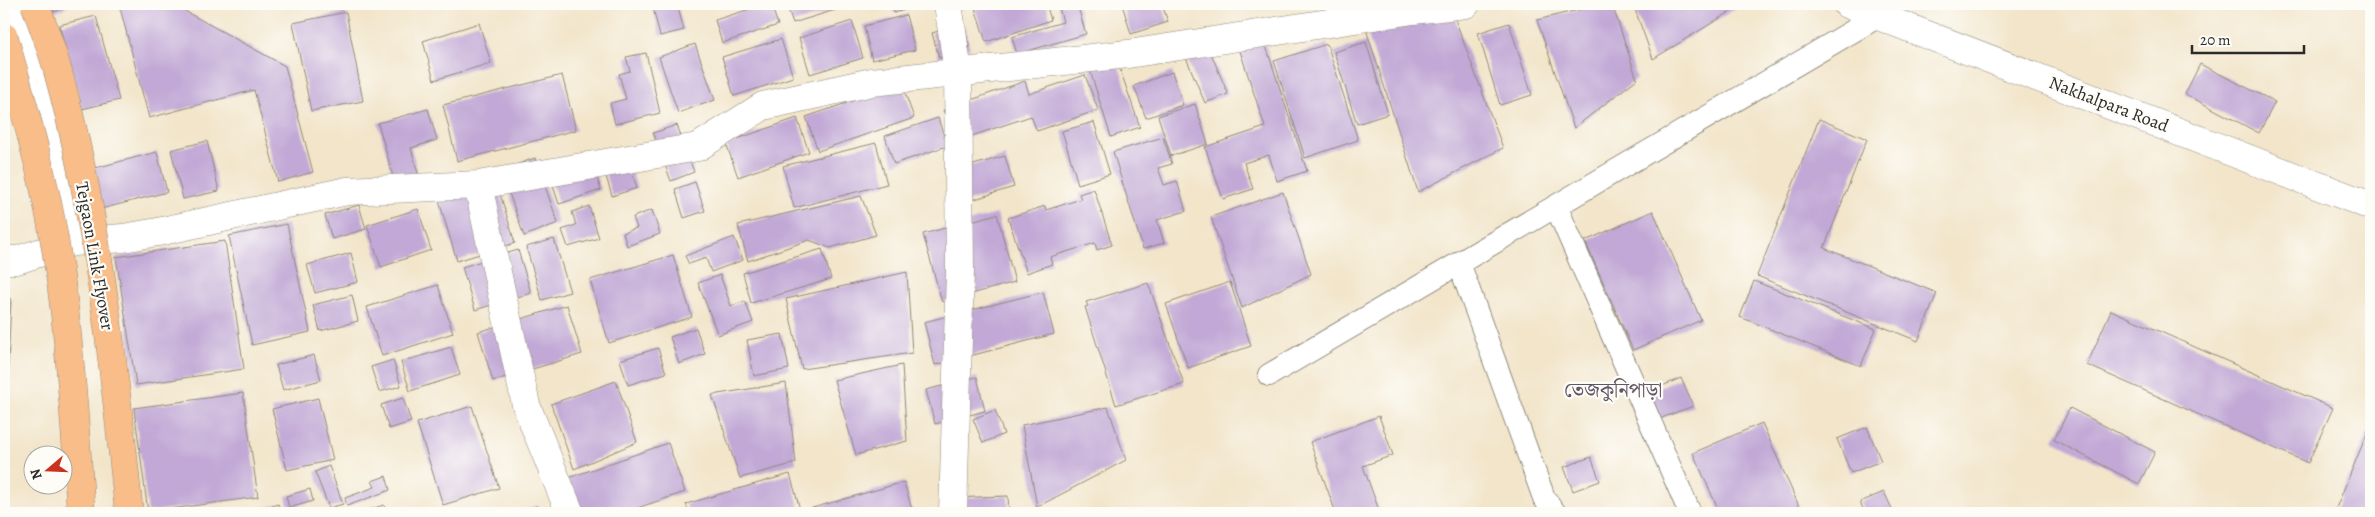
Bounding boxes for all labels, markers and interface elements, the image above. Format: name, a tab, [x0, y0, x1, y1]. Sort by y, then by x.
scale bar	[2192, 22, 2305, 54]
text: 20 m	[2200, 30, 2231, 50]
street label: Nakhalpara Road	[2046, 70, 2173, 138]
street label: Tejgaon Link Flyover	[70, 180, 120, 332]
district label: তেজকুনিপাড়া	[1564, 377, 1662, 404]
north arrow	[22, 444, 72, 494]
text: N	[26, 466, 47, 482]

